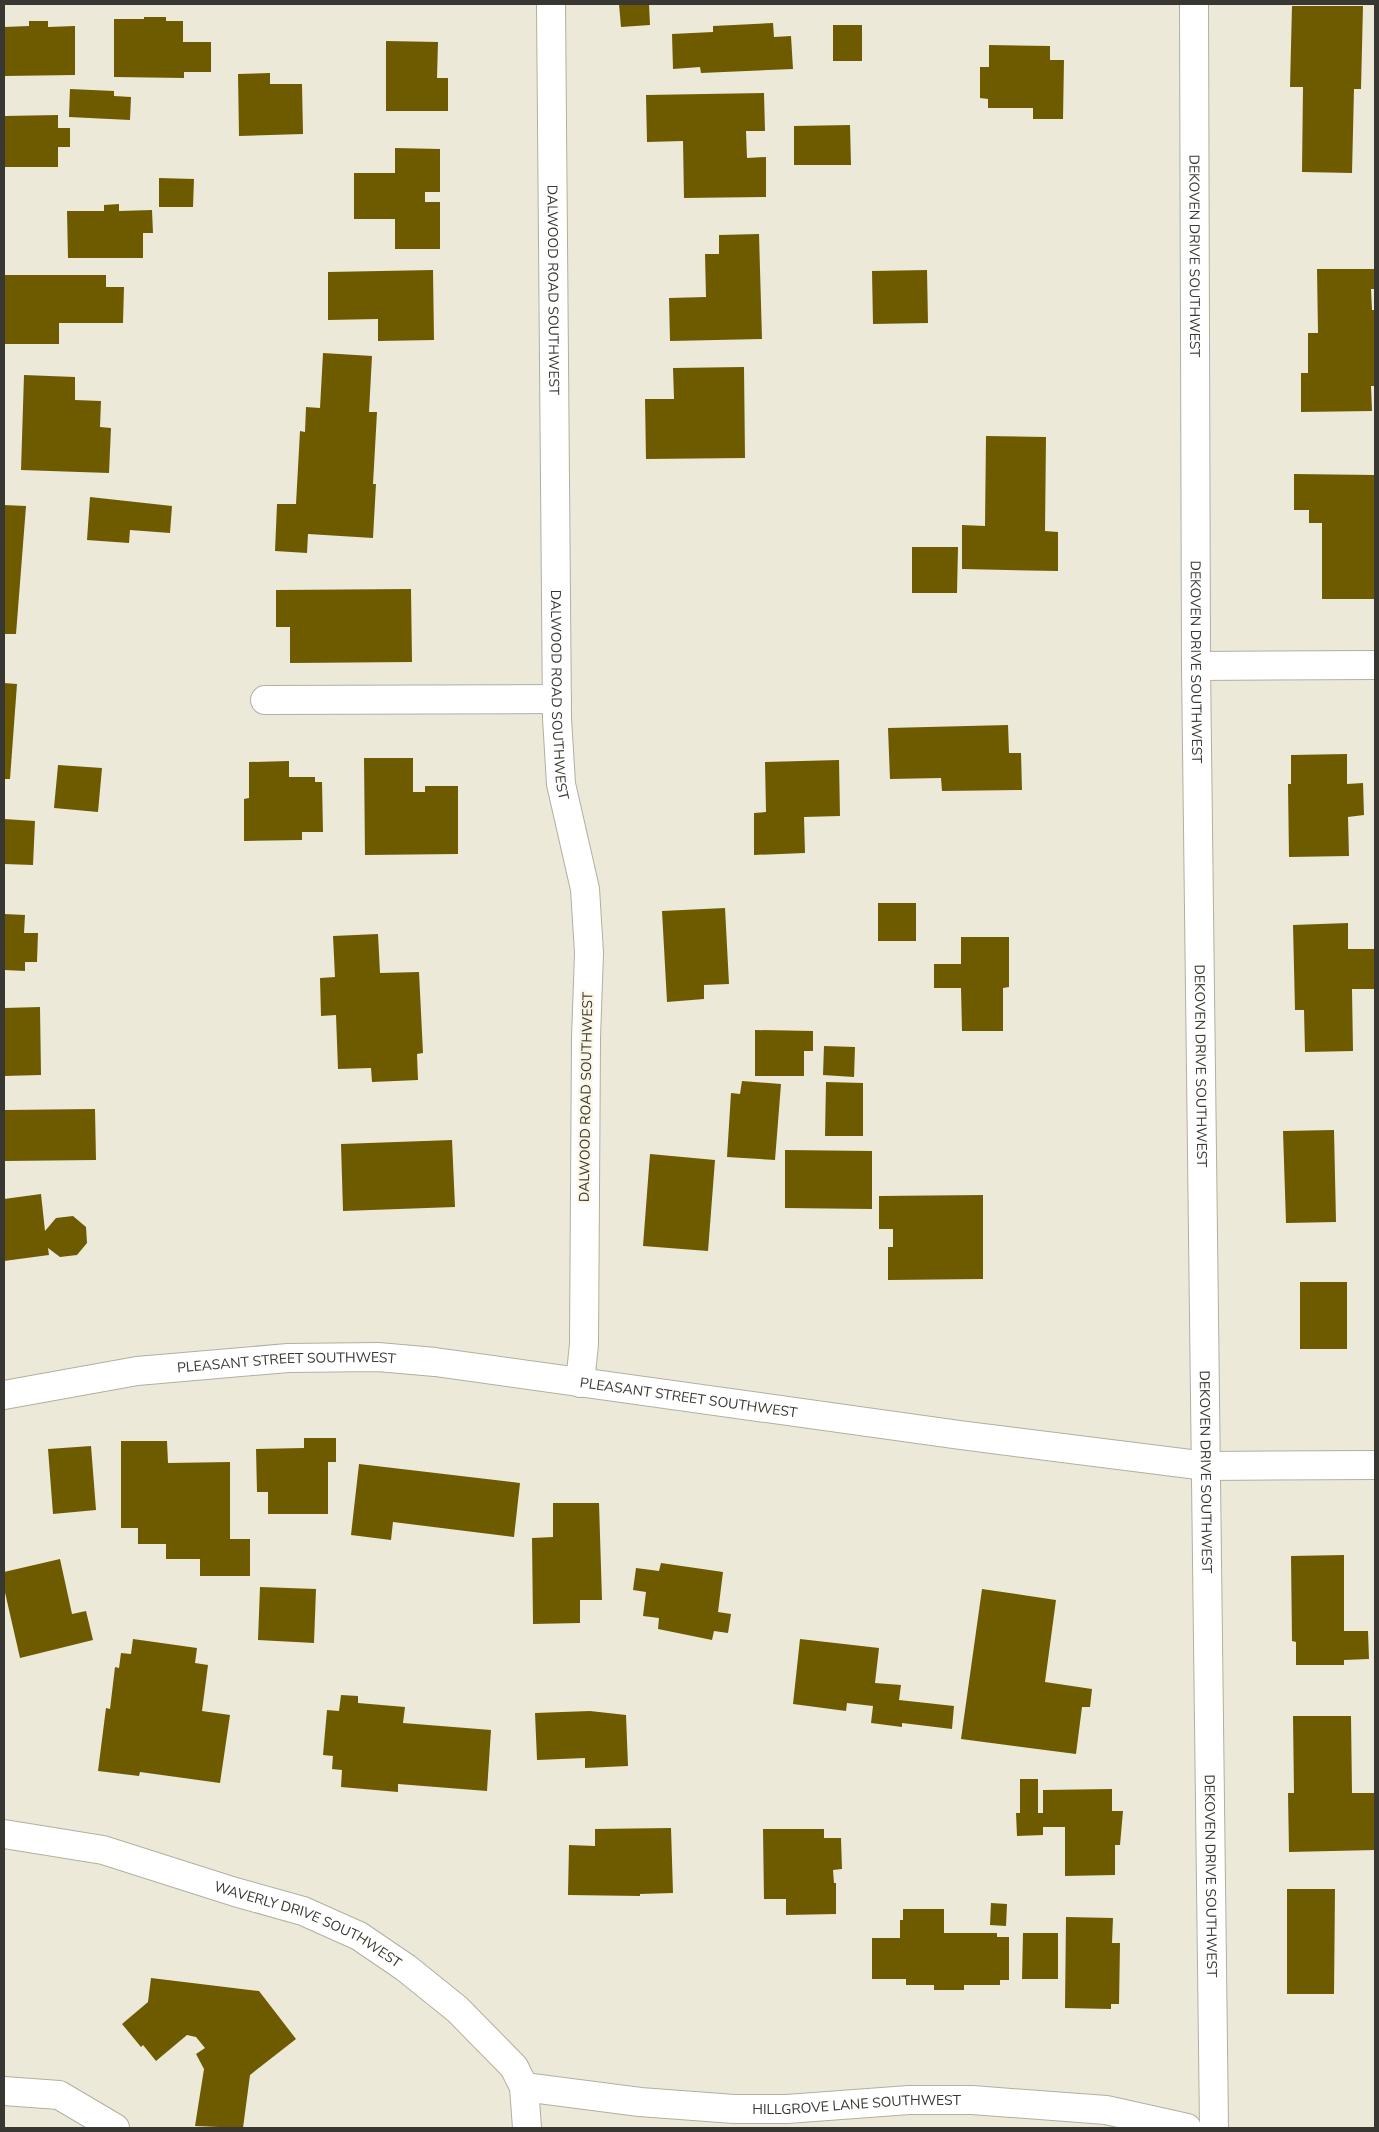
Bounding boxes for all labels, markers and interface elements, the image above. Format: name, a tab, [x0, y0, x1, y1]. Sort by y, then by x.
street label: DEKOVEN DRIVE SOUTHWEST	[1185, 154, 1205, 358]
street label: DALWOOD ROAD SOUTHWEST	[543, 185, 564, 396]
street label: DEKOVEN DRIVE SOUTHWEST	[1186, 560, 1207, 764]
street label: DALWOOD ROAD SOUTHWEST	[546, 590, 574, 802]
street label: DEKOVEN DRIVE SOUTHWEST	[1190, 964, 1212, 1168]
street label: DALWOOD ROAD SOUTHWEST	[575, 991, 597, 1202]
street label: PLEASANT STREET SOUTHWEST	[176, 1347, 397, 1377]
street label: DEKOVEN DRIVE SOUTHWEST	[1195, 1370, 1217, 1574]
street label: PLEASANT STREET SOUTHWEST	[579, 1373, 799, 1422]
street label: DEKOVEN DRIVE SOUTHWEST	[1200, 1774, 1222, 1978]
street label: WAVERLY DRIVE SOUTHWEST	[212, 1876, 406, 1972]
street label: HILLGROVE LANE SOUTHWEST	[752, 2090, 962, 2119]

